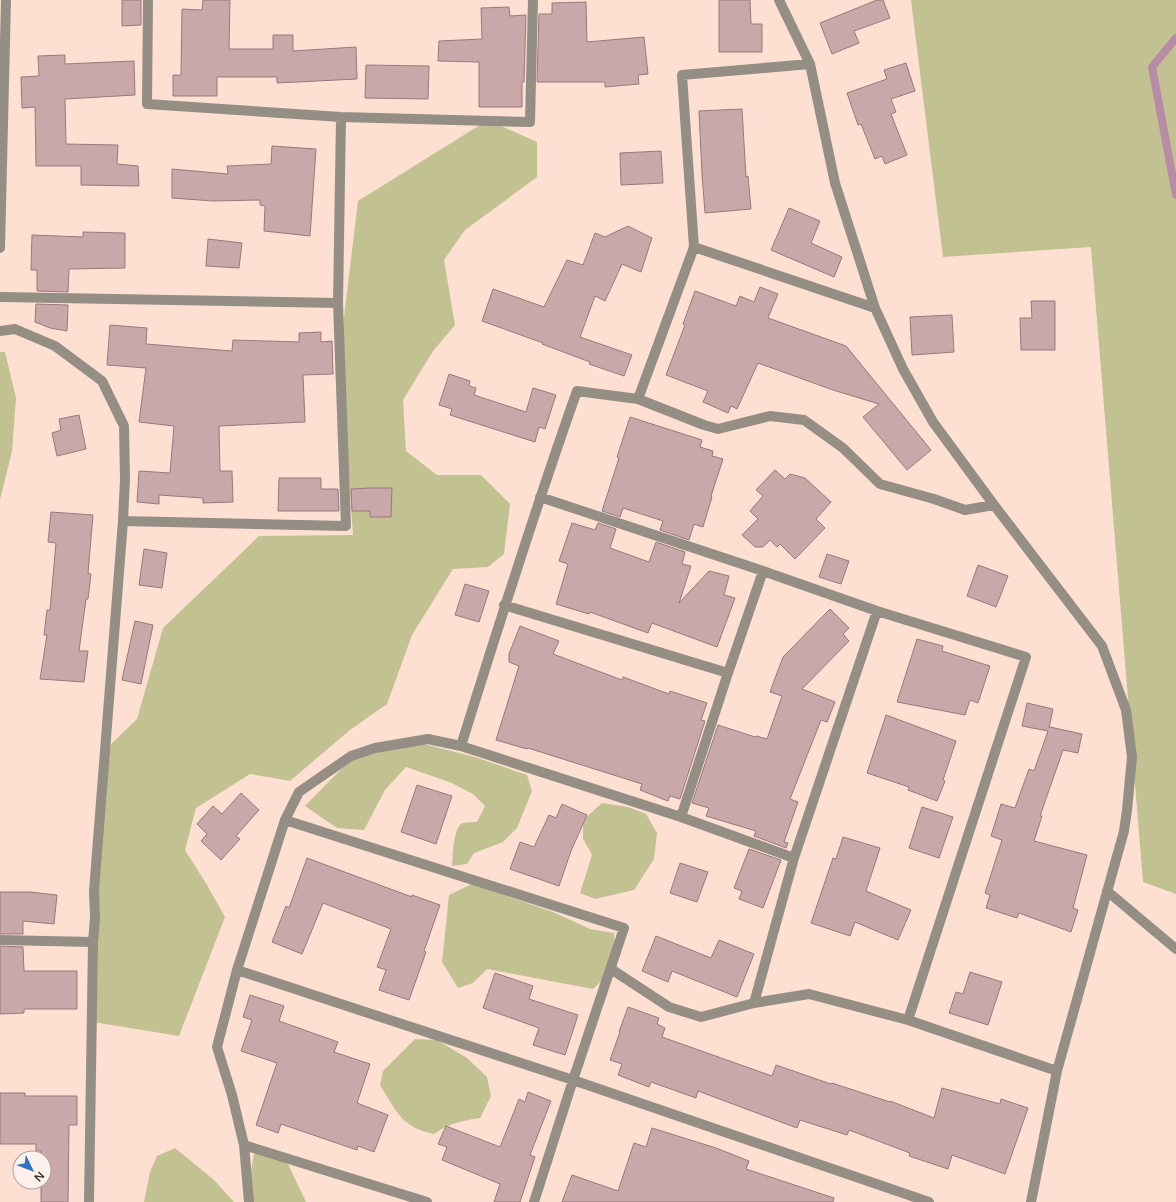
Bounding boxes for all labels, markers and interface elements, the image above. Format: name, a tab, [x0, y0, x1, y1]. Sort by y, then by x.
north arrow	[12, 1150, 52, 1190]
text: N	[31, 1169, 47, 1184]

